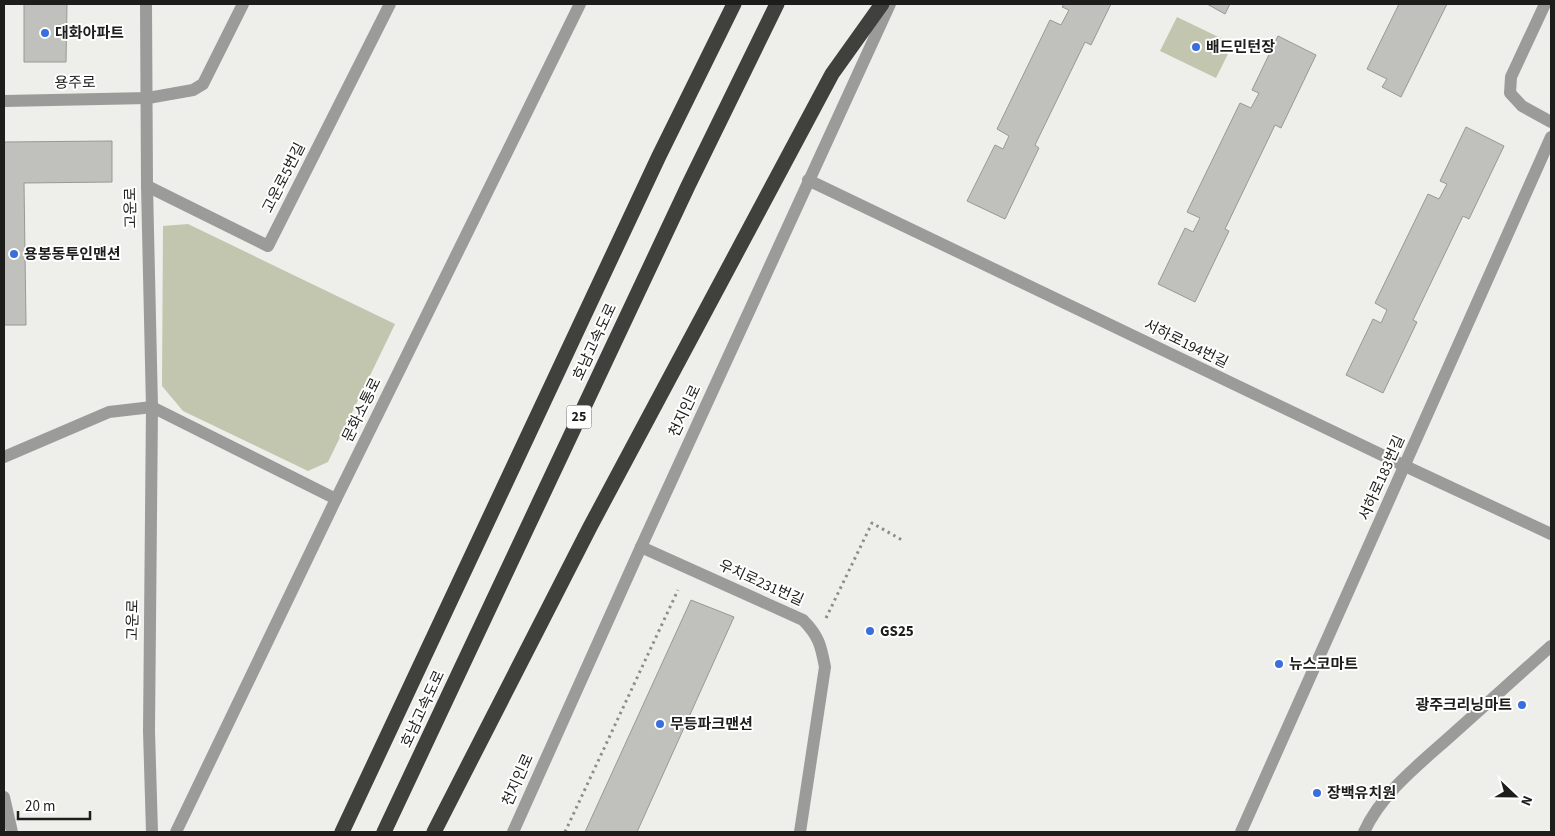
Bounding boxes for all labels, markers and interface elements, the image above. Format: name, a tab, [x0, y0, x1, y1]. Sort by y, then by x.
place label: 대화아파트	[55, 23, 124, 44]
marker: 대화아파트	[39, 27, 51, 39]
place label: 배드민턴장	[1206, 37, 1275, 58]
marker: 배드민턴장	[1190, 41, 1202, 53]
street label: 용주로	[54, 72, 96, 94]
street label: 고운로5번길	[257, 139, 311, 217]
street label: 고운로	[120, 187, 142, 229]
place label: 용봉동투인맨션	[24, 244, 121, 265]
marker: 용봉동투인맨션	[8, 248, 20, 260]
street label: 호남고속도로	[568, 300, 622, 384]
street label: 서하로194번길	[1140, 315, 1232, 373]
street label: 문화소통로	[337, 374, 387, 446]
street label: 천지인로	[664, 382, 706, 440]
road number: 25	[566, 406, 592, 428]
street label: 서하로183번길	[1354, 432, 1410, 524]
street label: 우치로231번길	[715, 555, 807, 611]
street label: 고운로	[122, 599, 144, 641]
place label: GS25	[880, 621, 914, 642]
marker: GS25	[864, 625, 876, 637]
place label: 뉴스코마트	[1289, 654, 1358, 675]
marker: 뉴스코마트	[1273, 658, 1285, 670]
street label: 호남고속도로	[396, 667, 450, 751]
place label: 광주크리닝마트	[1415, 695, 1512, 716]
marker: 광주크리닝마트	[1516, 699, 1528, 711]
place label: 무등파크맨션	[670, 714, 753, 735]
marker: 무등파크맨션	[654, 718, 666, 730]
street label: 천지인로	[497, 751, 539, 809]
north arrow	[1490, 771, 1540, 821]
place label: 장백유치원	[1327, 783, 1396, 804]
marker: 장백유치원	[1311, 787, 1323, 799]
scale bar	[18, 788, 90, 820]
text: N	[1515, 792, 1537, 809]
text: 20 m	[25, 796, 55, 817]

